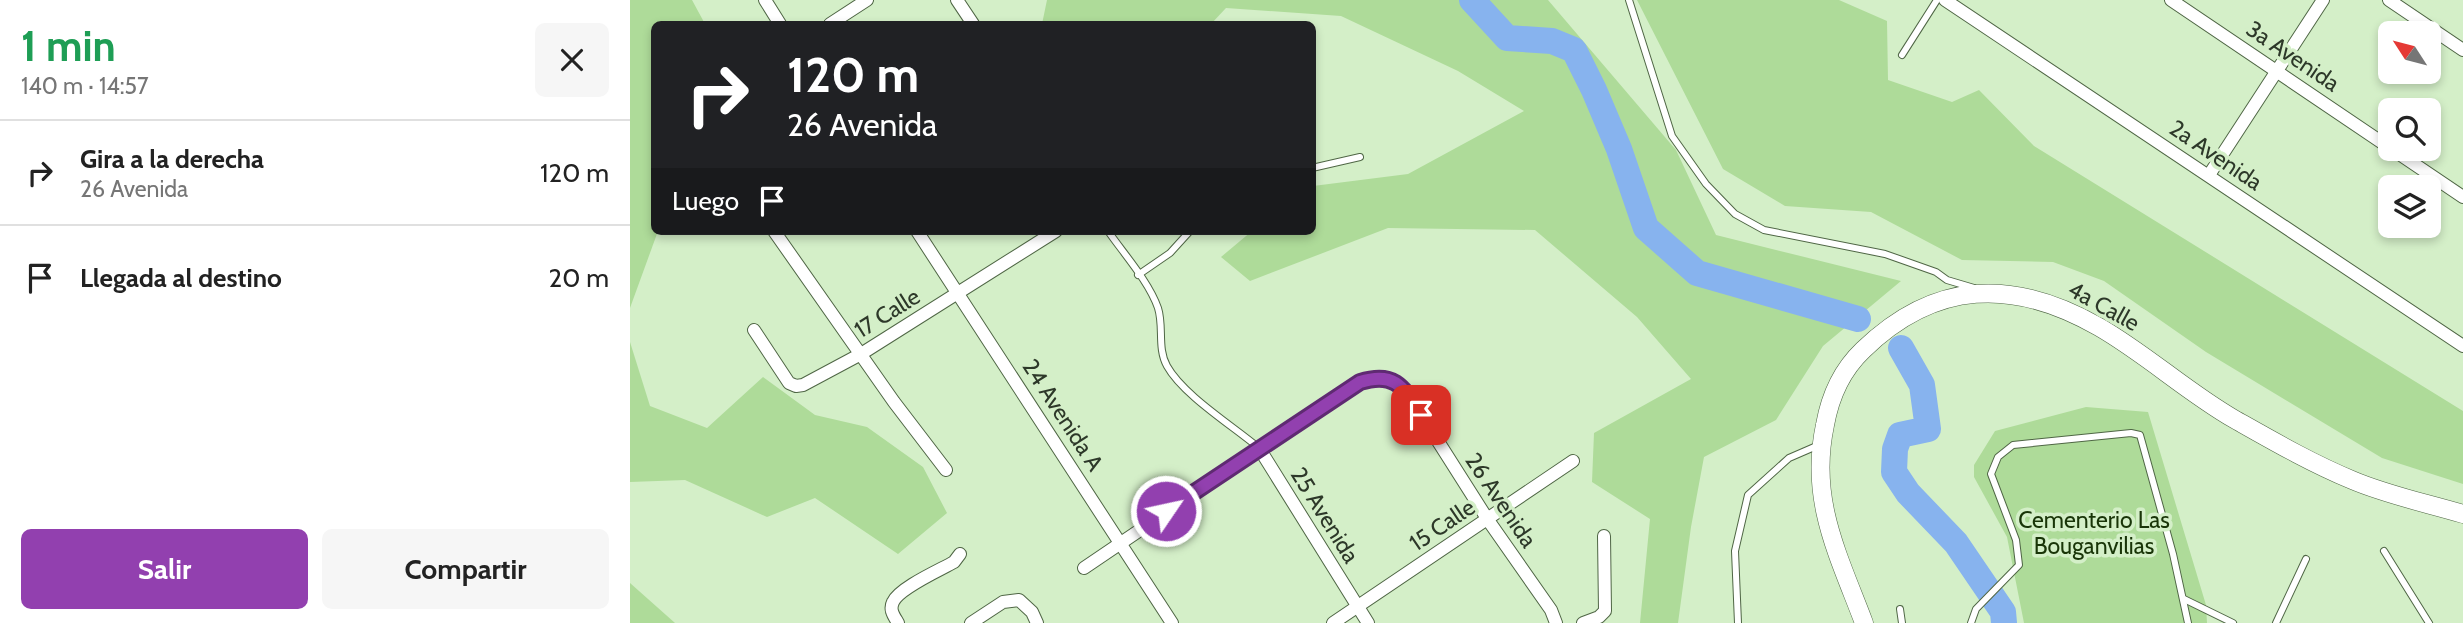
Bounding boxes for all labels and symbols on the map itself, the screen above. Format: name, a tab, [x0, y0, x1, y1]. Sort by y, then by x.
street label: 3a Avenida	[2241, 15, 2345, 97]
north arrow	[2378, 21, 2441, 84]
street label: 2a Avenida	[2164, 114, 2268, 196]
street label: 4a Calle	[2063, 275, 2145, 337]
street label: 17 Calle	[849, 282, 925, 344]
street label: 24 Avenida A	[1016, 354, 1110, 476]
pin	[1391, 385, 1451, 445]
street label: 26 Avenida	[1459, 447, 1543, 553]
street label: 25 Avenida	[1285, 462, 1365, 568]
position arrow	[1129, 474, 1203, 548]
street label: 15 Calle	[1404, 493, 1480, 557]
park label: Cementerio Las Bouganvilias	[2018, 506, 2170, 560]

